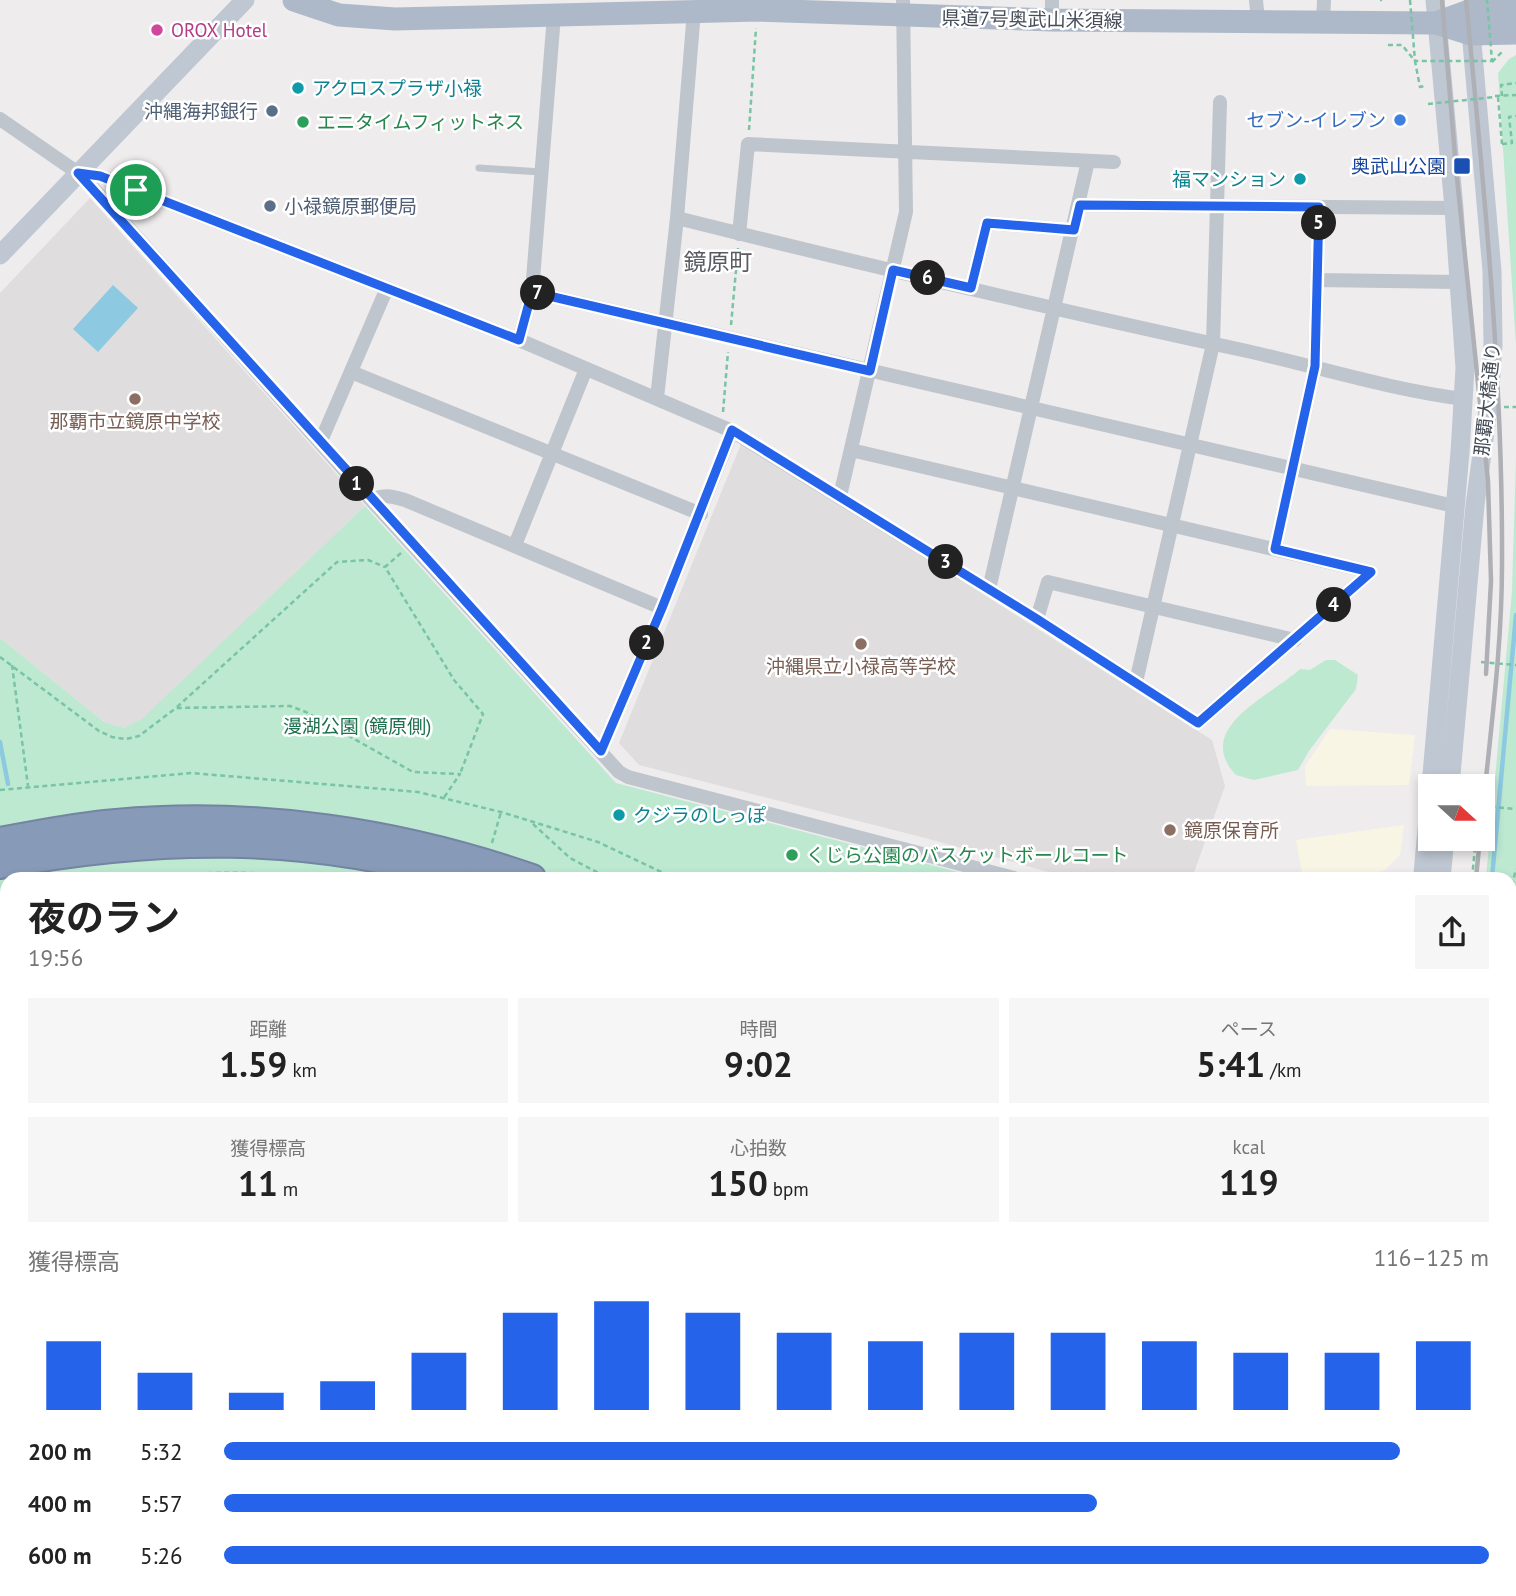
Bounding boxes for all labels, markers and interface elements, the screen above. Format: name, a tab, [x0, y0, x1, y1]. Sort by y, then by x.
street label: 県道7号奥武山米須線	[941, 5, 1123, 33]
place label: OROX Hotel	[171, 18, 268, 42]
marker: OROX Hotel	[149, 22, 165, 38]
place label: アクロスプラザ小禄	[312, 76, 482, 100]
marker: アクロスプラザ小禄	[290, 80, 306, 96]
place label: 沖縄海邦銀行	[144, 99, 258, 123]
marker: 沖縄海邦銀行	[264, 103, 280, 119]
place label: セブン-イレブン	[1246, 108, 1386, 132]
place label: エニタイムフィットネス	[317, 110, 524, 134]
marker: セブン-イレブン	[1392, 112, 1408, 128]
marker: エニタイムフィットネス	[295, 114, 311, 130]
place label: 奥武山公園	[1351, 154, 1446, 178]
marker: 奥武山公園	[1452, 156, 1472, 176]
pin	[106, 160, 166, 220]
place label: 福マンション	[1172, 167, 1286, 191]
icon: arrive	[117, 171, 155, 209]
marker: 福マンション	[1292, 171, 1308, 187]
place label: 小禄鏡原郵便局	[284, 194, 417, 218]
marker: 小禄鏡原郵便局	[262, 198, 278, 214]
pin: 5	[1302, 206, 1336, 241]
text: 5	[1313, 210, 1324, 234]
district label: 鏡原町	[684, 247, 753, 276]
pin: 6	[911, 260, 946, 296]
text: 6	[922, 265, 933, 289]
pin: 7	[520, 276, 556, 310]
text: 7	[532, 280, 543, 304]
street label: 那覇大橋通り	[1469, 341, 1505, 457]
marker: 那覇市立鏡原中学校	[127, 391, 143, 407]
place label: 那覇市立鏡原中学校	[49, 409, 221, 433]
pin: 1	[340, 466, 374, 502]
text: 1	[351, 471, 362, 495]
pin: 3	[928, 544, 964, 580]
text: 3	[940, 549, 951, 573]
pin: 4	[1316, 588, 1352, 622]
text: 4	[1328, 592, 1339, 616]
pin: 2	[630, 626, 664, 660]
text: 2	[641, 630, 652, 654]
marker: 沖縄県立小禄高等学校	[853, 636, 869, 652]
place label: 沖縄県立小禄高等学校	[766, 654, 956, 678]
park label: 漫湖公園 (鏡原側)	[283, 714, 431, 738]
north arrow	[1418, 774, 1494, 850]
map controls	[1418, 774, 1495, 851]
place label: クジラのしっぽ	[633, 803, 766, 827]
marker: クジラのしっぽ	[611, 807, 627, 823]
place label: 鏡原保育所	[1184, 818, 1279, 842]
marker: 鏡原保育所	[1162, 822, 1178, 838]
place label: くじら公園のバスケットボールコート	[806, 843, 1129, 867]
marker: くじら公園のバスケットボールコート	[784, 847, 800, 863]
text: 夜のラン	[28, 892, 180, 941]
button: share	[1415, 895, 1489, 969]
text: 19:56	[28, 943, 83, 972]
text: 距離	[249, 1017, 287, 1041]
text: 時間	[739, 1017, 778, 1041]
text: ペース	[1221, 1017, 1277, 1041]
text: 1.59	[219, 1041, 287, 1087]
text: 9:02	[724, 1041, 793, 1087]
text: 5:41	[1196, 1041, 1265, 1087]
text: km	[287, 1058, 317, 1082]
text: /km	[1265, 1058, 1301, 1082]
text: kcal	[1233, 1135, 1265, 1159]
text: 獲得標高	[230, 1136, 306, 1160]
text: 心拍数	[730, 1136, 787, 1160]
text: 119	[1219, 1159, 1279, 1205]
text: 11	[238, 1160, 278, 1206]
text: 150	[708, 1160, 768, 1206]
text: m	[278, 1177, 298, 1201]
text: bpm	[768, 1177, 809, 1201]
text: 116–125 m	[1374, 1243, 1489, 1272]
text: 獲得標高	[28, 1247, 120, 1276]
text: 200 m	[28, 1437, 91, 1466]
text: 5:32	[140, 1437, 183, 1466]
text: 400 m	[28, 1489, 91, 1518]
text: 5:57	[140, 1489, 183, 1518]
text: 600 m	[28, 1541, 91, 1570]
text: 5:26	[140, 1541, 183, 1570]

